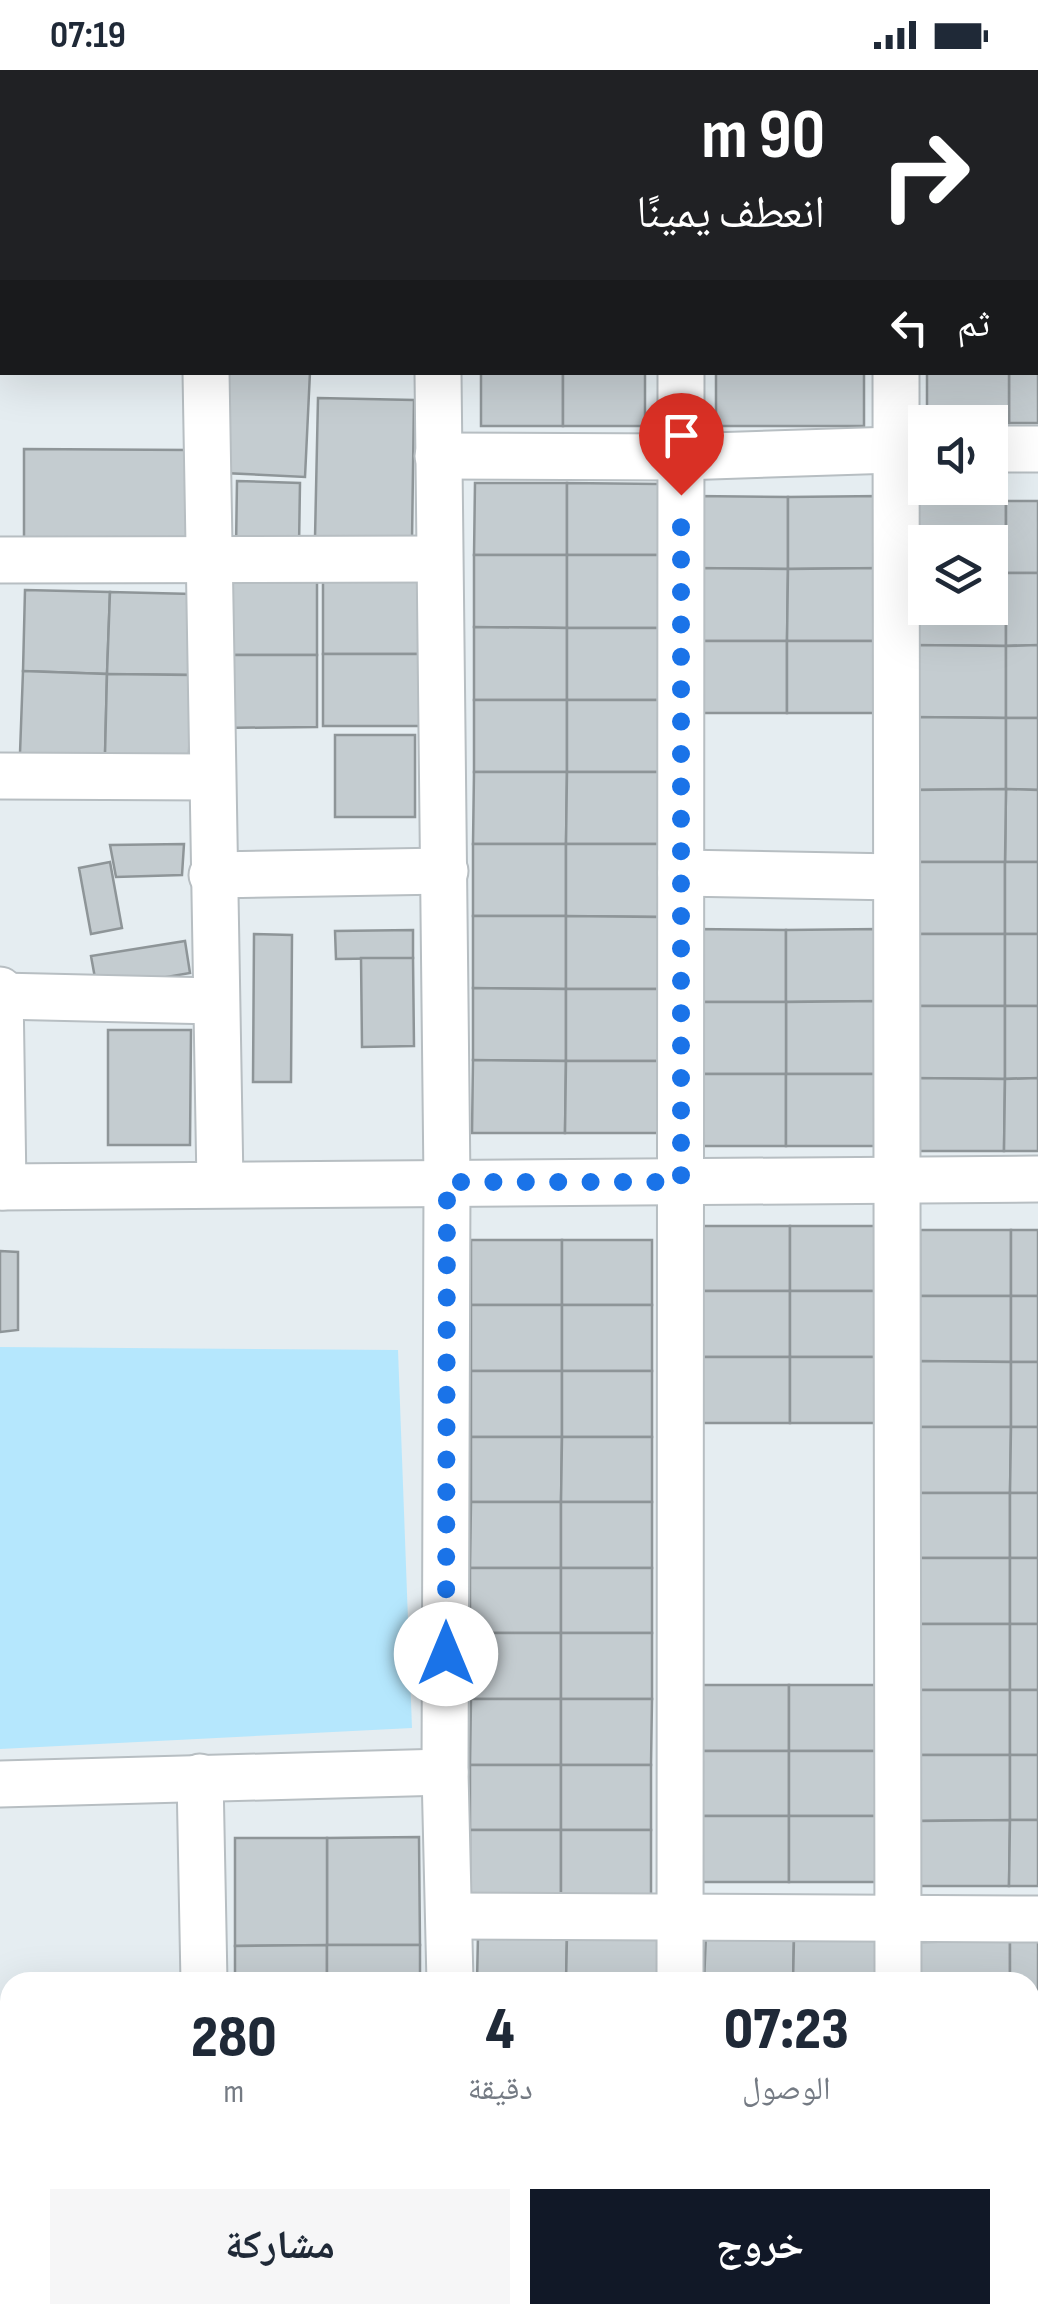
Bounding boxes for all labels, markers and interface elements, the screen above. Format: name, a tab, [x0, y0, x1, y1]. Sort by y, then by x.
text: 07:19	[50, 13, 126, 58]
text: 90 m	[701, 94, 825, 178]
icon: right	[860, 110, 990, 240]
text: انعطف يمينًا	[636, 186, 825, 241]
icon: left	[882, 300, 937, 355]
text: ثم	[957, 302, 990, 347]
pin	[639, 393, 724, 496]
map controls	[908, 405, 1008, 625]
button: sound	[908, 405, 1008, 505]
icon: arrive	[654, 408, 709, 463]
button: layers	[908, 525, 1008, 625]
position arrow	[394, 1602, 498, 1706]
text: 4	[486, 1994, 515, 2066]
text: 07:23	[724, 1994, 849, 2066]
text: 280	[191, 2002, 277, 2074]
text: دقيقة	[468, 2070, 533, 2109]
text: الوصول	[742, 2070, 831, 2109]
text: m	[224, 2073, 244, 2112]
button: مشاركة	[50, 2189, 510, 2304]
button: خروج	[530, 2189, 990, 2304]

